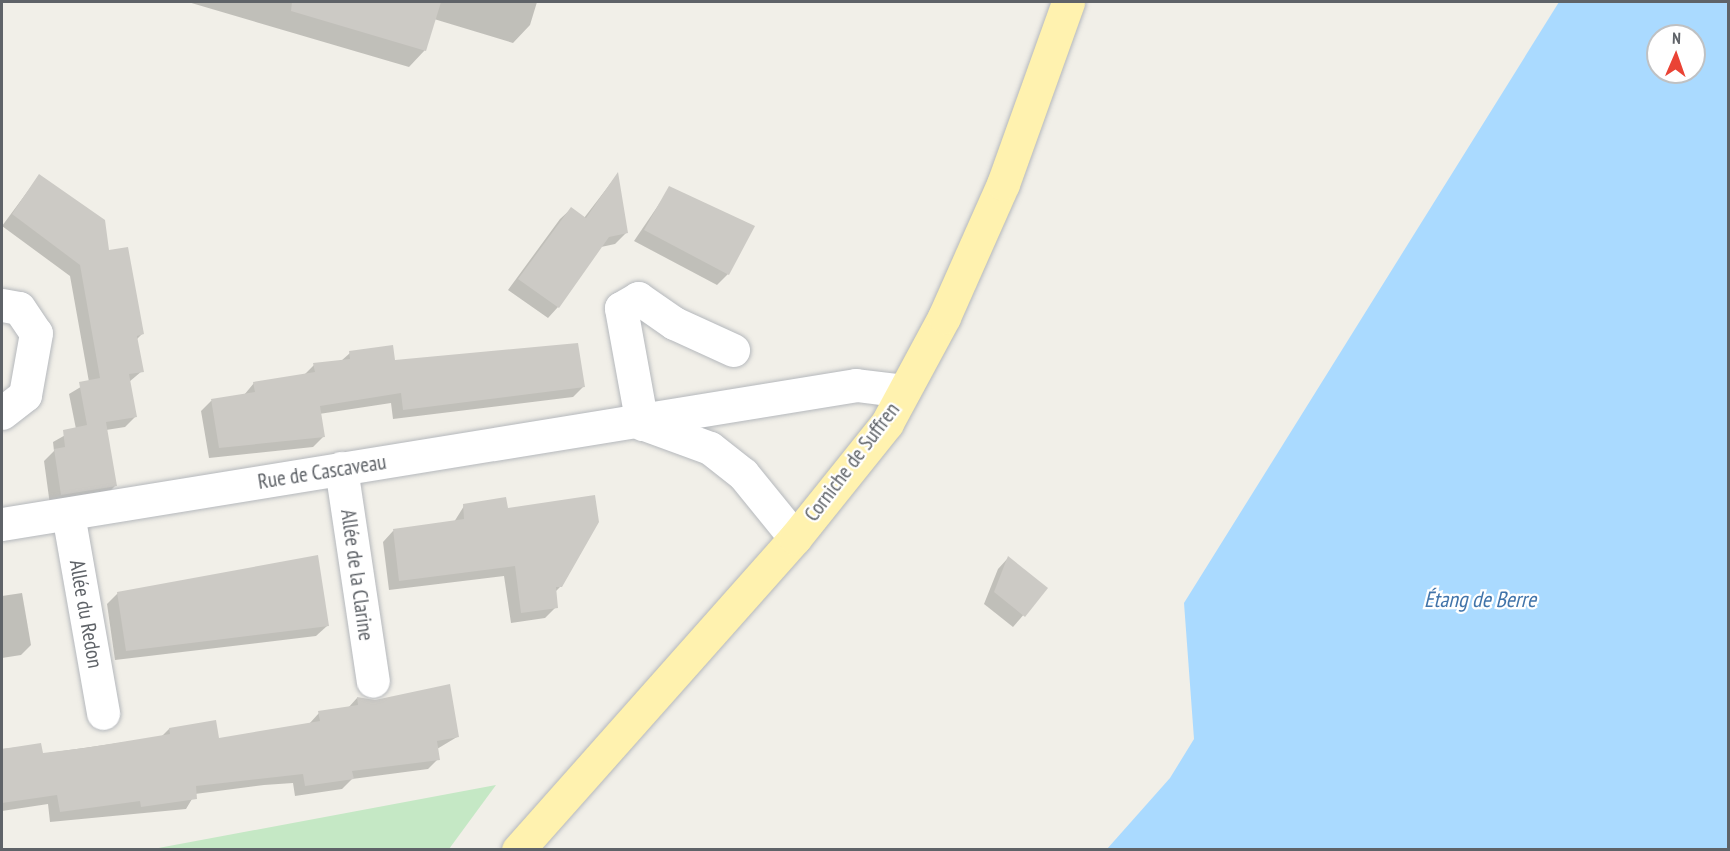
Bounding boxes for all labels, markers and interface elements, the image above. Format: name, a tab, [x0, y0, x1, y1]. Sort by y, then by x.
north arrow	[1646, 24, 1706, 84]
text: N	[1672, 28, 1681, 48]
street label: Corniche de Suffren	[799, 398, 905, 526]
street label: Rue de Cascaveau	[256, 449, 388, 495]
street label: Allée de la Clarine	[335, 508, 379, 642]
street label: Allée du Redon	[64, 558, 108, 670]
water label: Étang de Berre	[1424, 587, 1536, 613]

